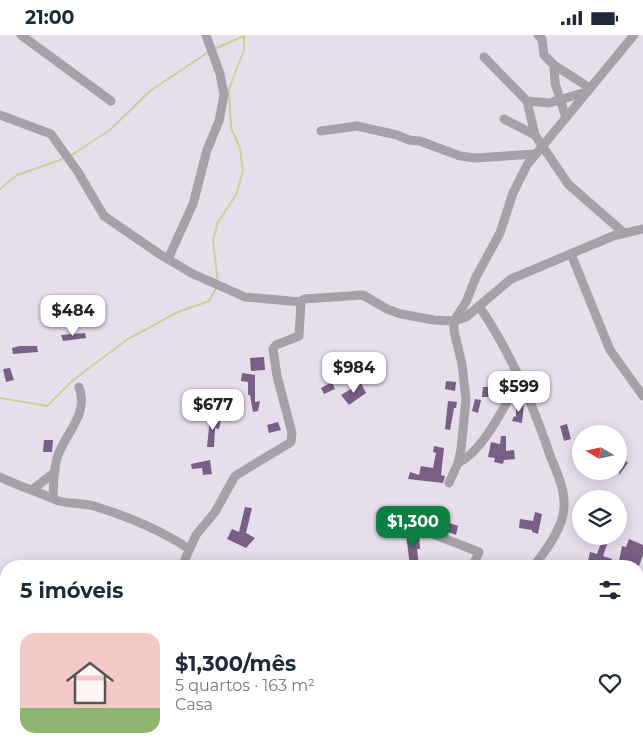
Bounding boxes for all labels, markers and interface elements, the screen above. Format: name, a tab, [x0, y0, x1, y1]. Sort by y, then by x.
text: 21:00	[25, 6, 74, 29]
pin: $484	[43, 295, 103, 337]
text: $484	[51, 301, 95, 320]
pin: $984	[324, 351, 384, 394]
text: $984	[333, 358, 375, 377]
pin: $599	[489, 371, 549, 413]
text: $599	[499, 377, 539, 396]
pin: $677	[183, 389, 243, 431]
text: $677	[193, 395, 233, 414]
north arrow	[572, 425, 628, 480]
map controls	[572, 425, 627, 545]
button: layers	[572, 490, 627, 545]
pin: $1,300	[372, 505, 454, 548]
text: $1,300	[387, 512, 439, 531]
icon: filters	[596, 576, 624, 604]
text: 5 imóveis	[20, 578, 123, 603]
text: $1,300/mês	[175, 651, 296, 676]
icon: home	[60, 653, 120, 713]
icon: heart	[596, 669, 624, 697]
text: 5 quartos · 163 m²	[175, 676, 315, 695]
text: Casa	[175, 695, 213, 714]

